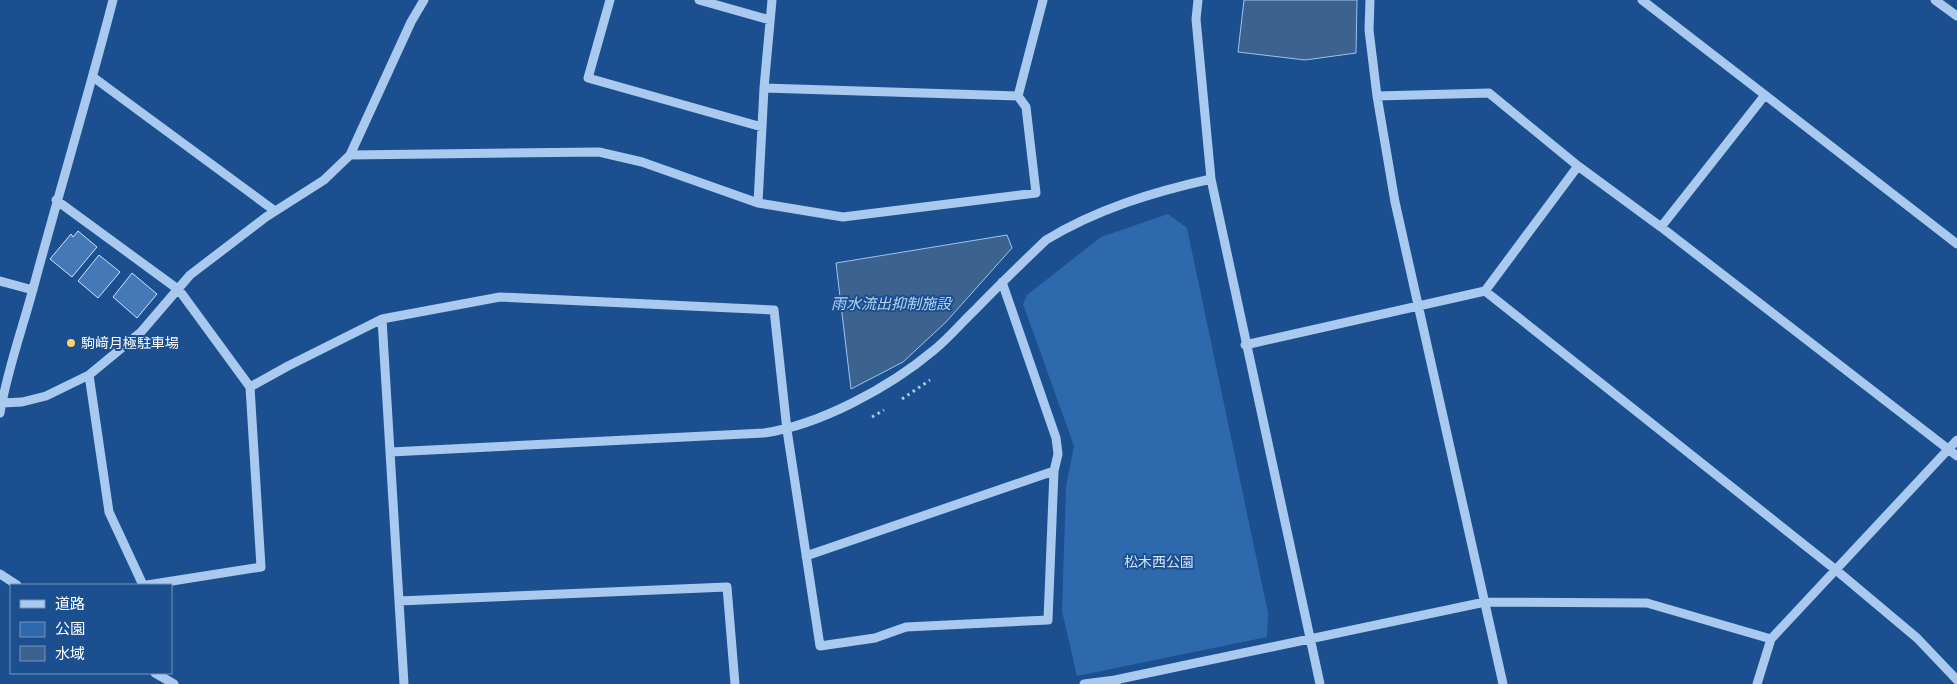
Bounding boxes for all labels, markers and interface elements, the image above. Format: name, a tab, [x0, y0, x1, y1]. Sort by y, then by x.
water label: 雨水流出抑制施設	[831, 294, 953, 313]
place label: 駒﨑月極駐車場	[81, 334, 179, 352]
marker: 駒﨑月極駐車場	[65, 337, 77, 349]
park label: 松木西公園	[1124, 553, 1194, 571]
legend	[10, 584, 172, 674]
text: 道路	[55, 594, 85, 613]
text: 公園	[55, 619, 85, 638]
text: 水域	[55, 644, 85, 663]

